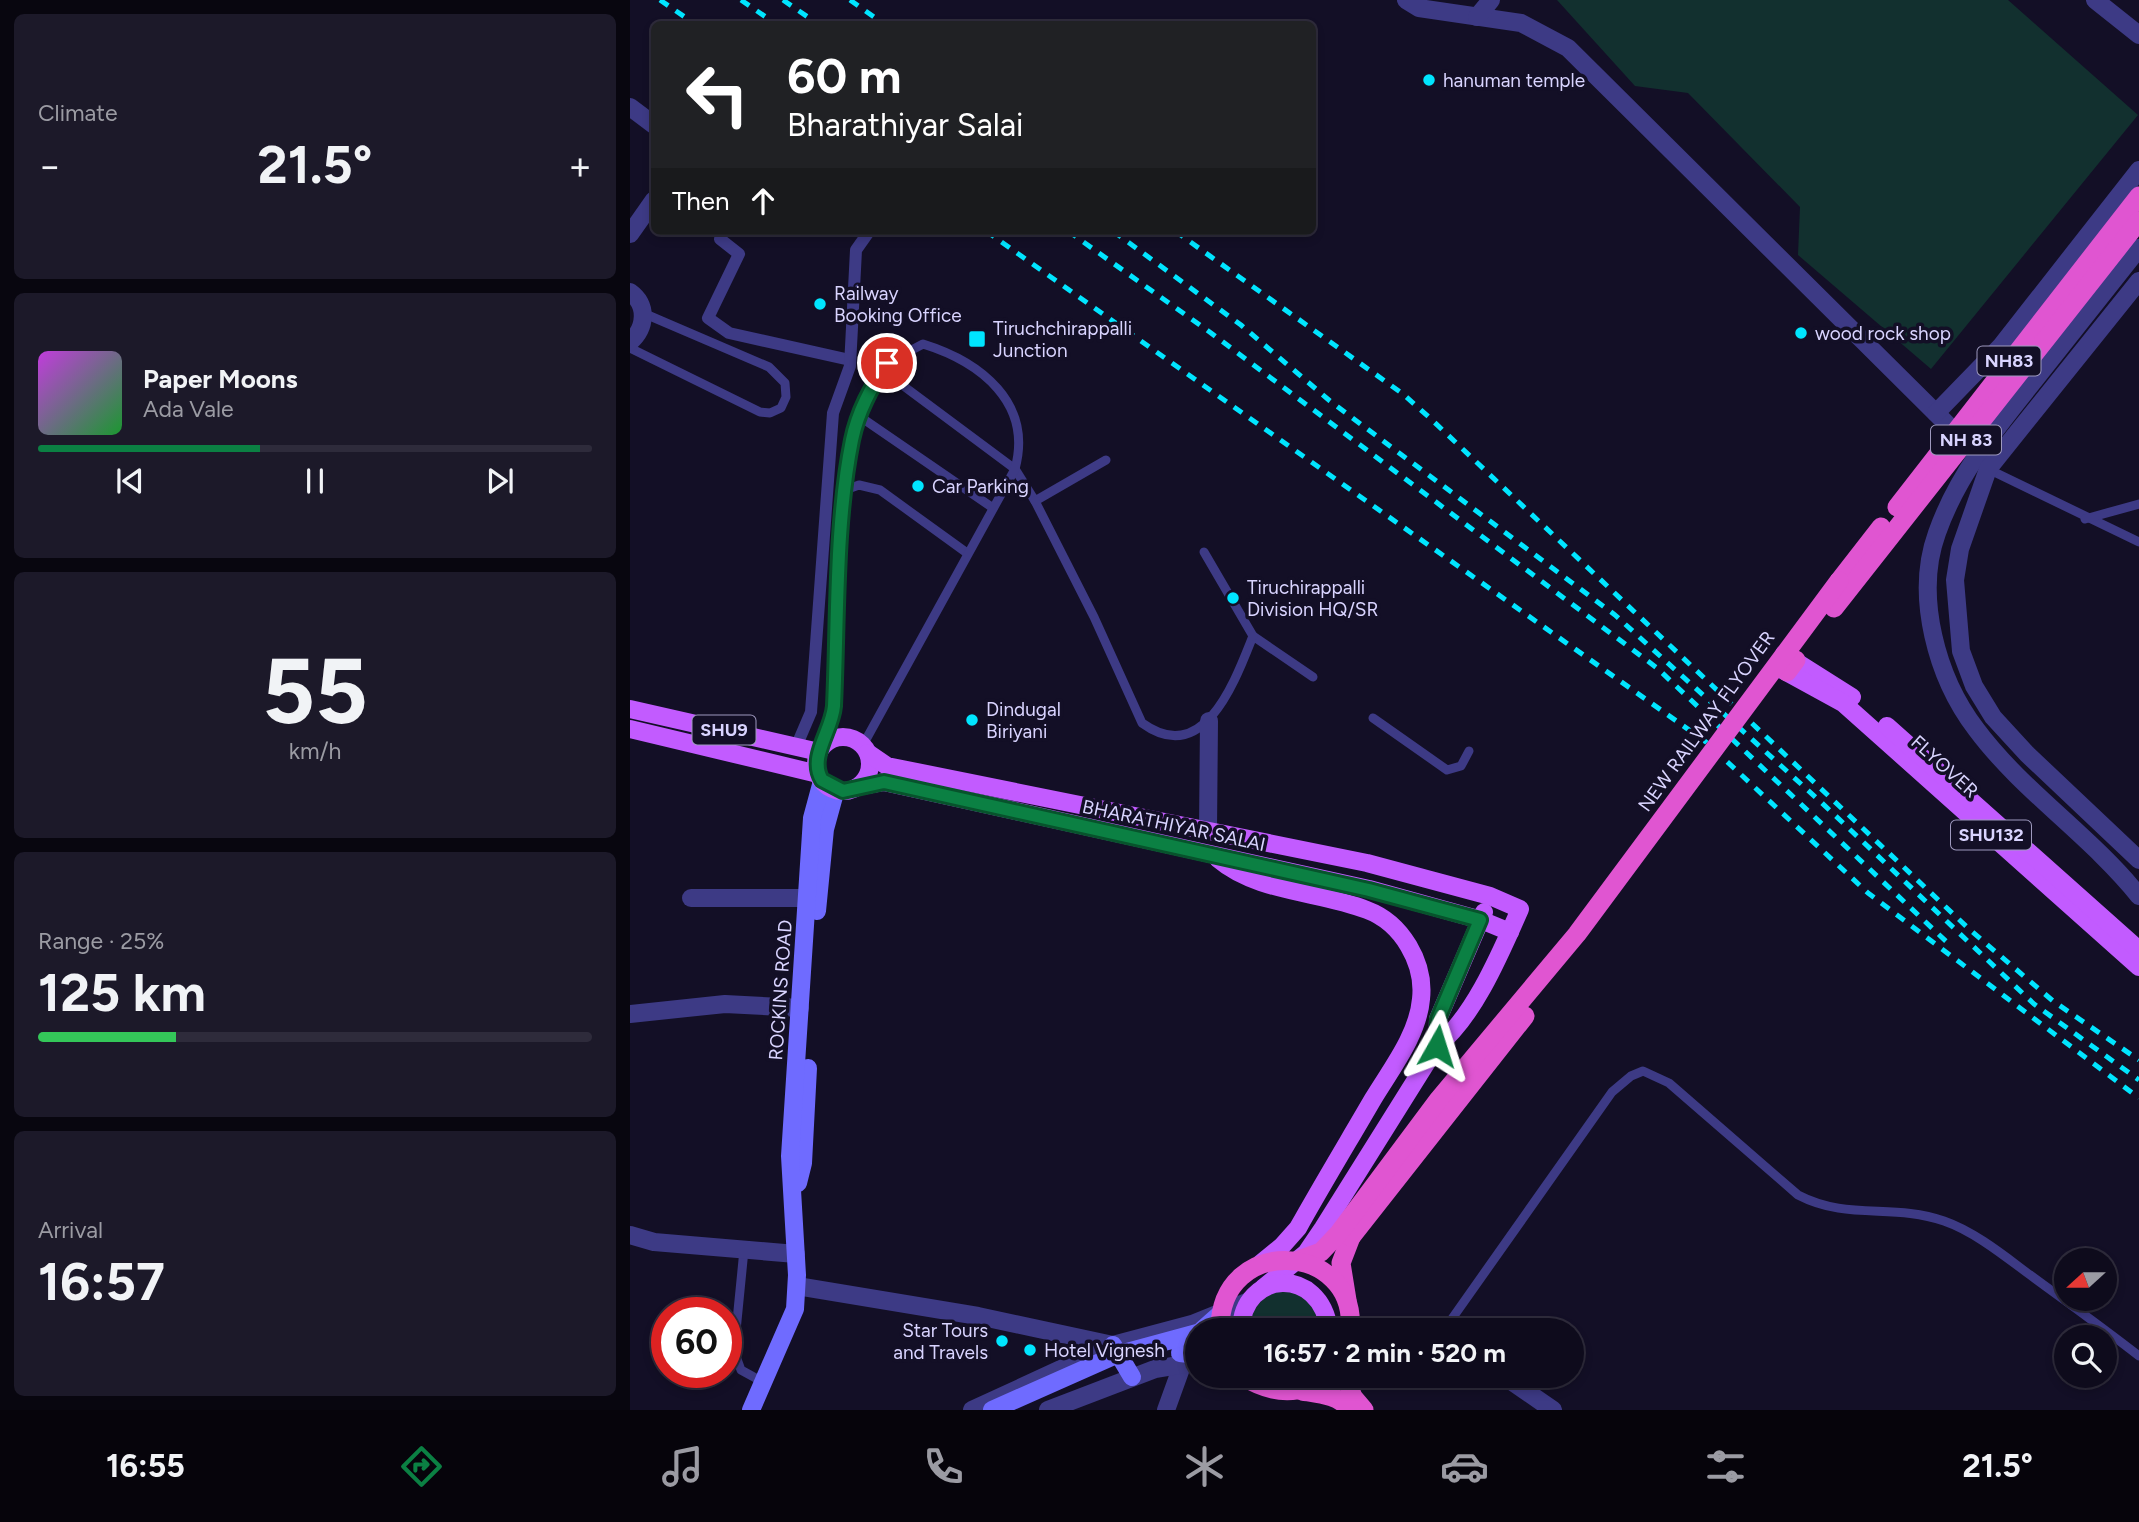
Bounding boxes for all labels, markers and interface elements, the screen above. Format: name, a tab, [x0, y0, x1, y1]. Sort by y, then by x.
text: 60 m	[787, 46, 902, 105]
icon: left	[672, 49, 763, 140]
place label: hanuman temple	[1443, 69, 1585, 92]
marker: hanuman temple	[1421, 72, 1437, 88]
text: Climate	[38, 99, 117, 127]
text: Bharathiyar Salai	[787, 106, 1024, 144]
text: 21.5°	[258, 134, 372, 196]
text: −	[38, 143, 62, 189]
text: +	[568, 143, 592, 189]
icon: ahead	[744, 182, 782, 220]
text: Then	[672, 185, 730, 217]
place label: Railway Booking Office	[834, 282, 962, 327]
marker: Railway Booking Office	[812, 296, 828, 312]
place label: Tiruchchirappalli Junction	[993, 317, 1132, 362]
place label: wood rock shop	[1815, 322, 1951, 345]
marker: wood rock shop	[1793, 325, 1809, 341]
marker: Tiruchchirappalli Junction	[967, 329, 987, 349]
pin	[857, 333, 917, 393]
icon: arrive	[868, 344, 906, 382]
road number: NH83	[1978, 346, 2040, 376]
text: Paper Moons	[143, 363, 298, 395]
text: Ada Vale	[143, 395, 234, 423]
road number: NH 83	[1931, 426, 2001, 454]
icon: previous	[111, 462, 149, 500]
icon: pause	[296, 462, 334, 500]
icon: next	[481, 462, 519, 500]
place label: Car Parking	[932, 475, 1029, 498]
marker: Car Parking	[910, 478, 926, 494]
place label: Tiruchirappalli Division HQ/SR	[1247, 576, 1378, 621]
marker: Tiruchirappalli Division HQ/SR	[1225, 590, 1241, 606]
street label: NEW RAILWAY FLYOVER	[1633, 626, 1780, 816]
text: 55	[262, 637, 368, 746]
place label: Dindugal Biriyani	[986, 698, 1061, 743]
marker: Dindugal Biriyani	[964, 712, 980, 728]
road number: SHU9	[692, 716, 756, 744]
street label: FLYOVER	[1906, 730, 1983, 803]
text: km/h	[289, 737, 341, 765]
street label: BHARATHIYAR SALAI	[1080, 795, 1268, 856]
road number: SHU132	[1951, 820, 2031, 850]
street label: ROCKINS ROAD	[764, 919, 797, 1061]
text: Range · 25%	[38, 927, 164, 955]
text: 125 km	[38, 962, 206, 1024]
position arrow	[1400, 1009, 1474, 1083]
text: Arrival	[38, 1216, 103, 1244]
north arrow	[2054, 1248, 2118, 1311]
map controls	[2054, 1248, 2117, 1388]
text: 16:57	[38, 1251, 165, 1313]
speed limit sign: 60	[651, 1297, 742, 1388]
place label: Star Tours and Travels	[893, 1319, 988, 1364]
button: search	[2054, 1325, 2117, 1388]
marker: Star Tours and Travels	[994, 1333, 1010, 1349]
text: 16:57 · 2 min · 520 m	[1263, 1337, 1506, 1369]
place label: Hotel Vignesh	[1044, 1339, 1165, 1362]
marker: Hotel Vignesh	[1022, 1342, 1038, 1358]
icon: directions	[397, 1442, 446, 1491]
icon: music	[658, 1442, 707, 1491]
icon: phone	[919, 1442, 968, 1491]
icon: climate	[1180, 1442, 1229, 1491]
icon: car	[1440, 1442, 1489, 1491]
icon: filters	[1701, 1442, 1750, 1491]
text: 16:55	[106, 1447, 185, 1485]
text: 21.5°	[1962, 1447, 2033, 1485]

